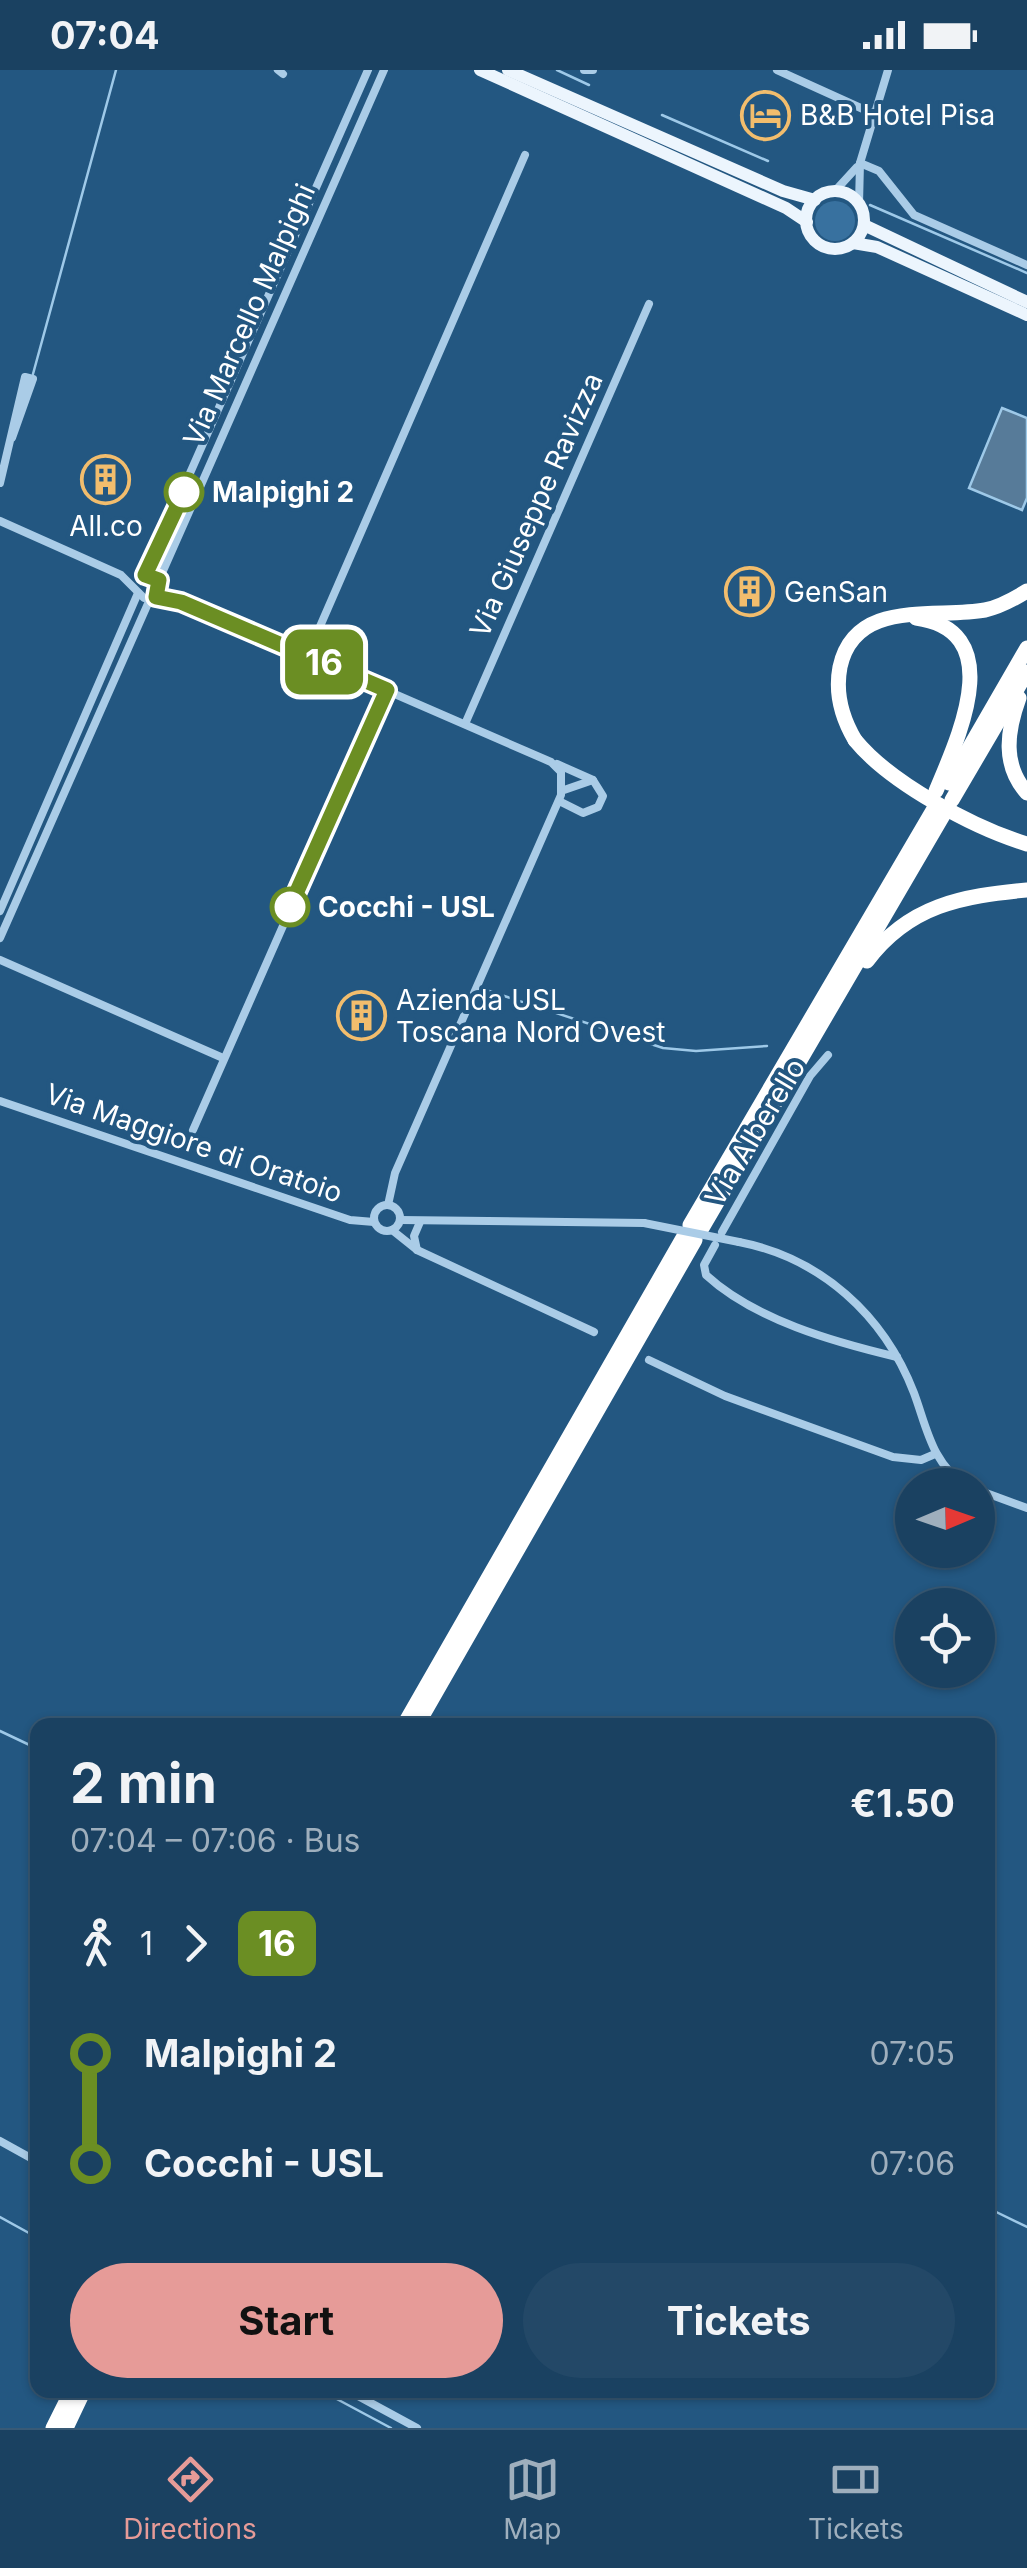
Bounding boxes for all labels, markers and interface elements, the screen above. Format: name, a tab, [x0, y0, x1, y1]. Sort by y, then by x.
text: 07:04	[50, 12, 160, 58]
hotel icon: B&B Hotel Pisa	[739, 89, 791, 141]
place label: B&B Hotel Pisa	[800, 98, 995, 132]
street label: Via Marcello Malpighi	[176, 179, 322, 451]
street label: Via Giuseppe Ravizza	[462, 367, 610, 643]
building icon: All.co	[80, 453, 132, 505]
marker: Malpighi 2	[165, 473, 203, 511]
place label: Malpighi 2	[212, 475, 354, 509]
place label: All.co	[69, 509, 143, 543]
building icon: GenSan	[723, 566, 775, 618]
place label: GenSan	[784, 575, 888, 609]
line badge: 16	[279, 630, 369, 694]
text: 16	[305, 641, 343, 683]
marker: Cocchi - USL	[271, 888, 309, 926]
place label: Cocchi - USL	[318, 890, 495, 924]
place label: Azienda USL Toscana Nord Ovest	[396, 983, 665, 1049]
building icon: Azienda USL Toscana Nord Ovest	[335, 990, 387, 1042]
street label: Via Alberello	[698, 1052, 812, 1212]
street label: Via Maggiore di Oratoio	[41, 1076, 347, 1210]
north arrow	[895, 1468, 995, 1568]
map controls	[895, 1468, 995, 1688]
button: locate	[895, 1588, 995, 1688]
text: 2 min	[70, 1750, 217, 1816]
text: €1.50	[850, 1780, 955, 1826]
text: 07:04 – 07:06 · Bus	[70, 1821, 360, 1860]
icon: walk	[70, 1916, 125, 1971]
icon: forward	[168, 1916, 223, 1971]
text: 16	[258, 1922, 296, 1964]
text: 1	[140, 1924, 153, 1963]
text: Malpighi 2	[144, 2030, 337, 2076]
text: 07:05	[870, 2034, 955, 2073]
text: Cocchi - USL	[144, 2140, 384, 2186]
text: 07:06	[869, 2144, 955, 2183]
button: Start	[70, 2263, 503, 2378]
button: Tickets	[523, 2263, 955, 2378]
tab: Directions	[123, 2452, 257, 2546]
tab: Map	[503, 2452, 562, 2546]
tab: Tickets	[808, 2452, 904, 2546]

